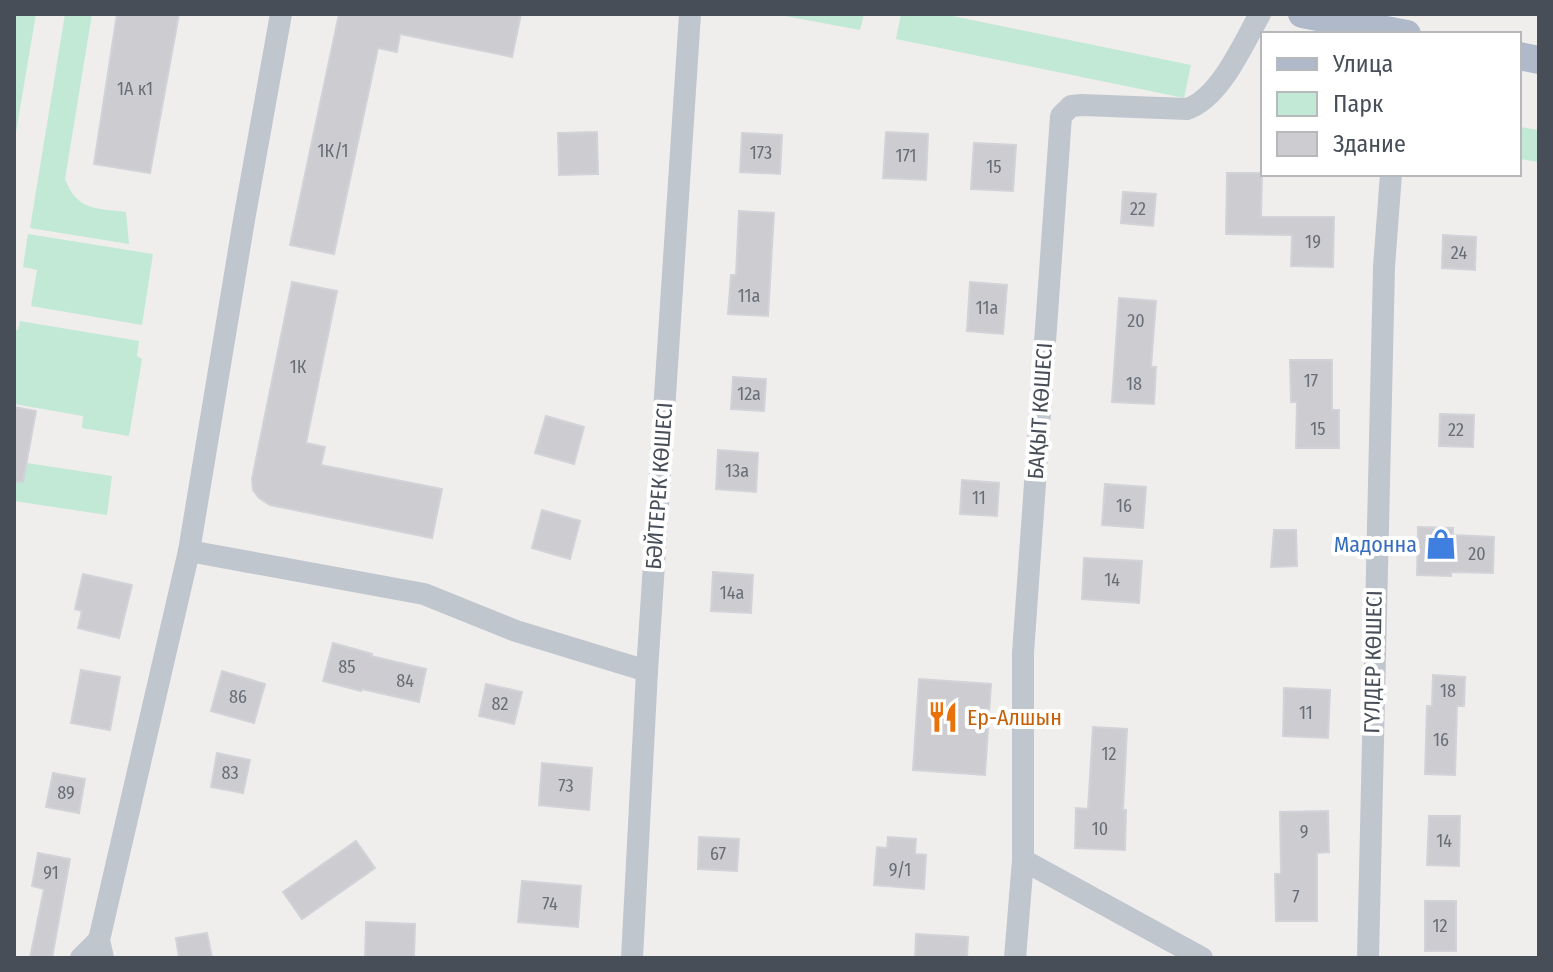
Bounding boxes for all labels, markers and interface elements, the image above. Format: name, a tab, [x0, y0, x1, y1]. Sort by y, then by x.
legend	[1261, 32, 1521, 176]
text: Улица	[1332, 50, 1393, 78]
house number: 1А к1	[117, 78, 153, 100]
text: Парк	[1333, 90, 1384, 118]
text: Здание	[1333, 130, 1406, 158]
house number: 1К/1	[318, 140, 349, 162]
house number: 173	[750, 142, 772, 164]
house number: 171	[895, 145, 917, 167]
house number: 15	[986, 156, 1002, 178]
house number: 22	[1130, 198, 1146, 220]
house number: 19	[1305, 231, 1321, 253]
house number: 24	[1451, 242, 1467, 264]
house number: 11а	[738, 285, 760, 307]
house number: 11а	[976, 297, 998, 319]
house number: 20	[1127, 310, 1145, 332]
street label: БАҚЫТ КӨШЕСІ	[1022, 342, 1058, 480]
house number: 1К	[290, 356, 307, 378]
house number: 17	[1304, 370, 1318, 392]
house number: 18	[1126, 373, 1142, 395]
house number: 12а	[737, 383, 761, 405]
street label: БӘЙТЕРЕК КӨШЕСІ	[640, 402, 678, 570]
house number: 15	[1310, 418, 1326, 440]
house number: 22	[1448, 419, 1464, 441]
house number: 13а	[725, 460, 749, 482]
house number: 11	[972, 487, 986, 509]
house number: 16	[1116, 495, 1132, 517]
shop icon: Мадонна	[1424, 527, 1458, 561]
place label: Мадонна	[1334, 531, 1417, 558]
house number: 20	[1468, 543, 1486, 565]
house number: 14	[1104, 569, 1120, 591]
house number: 14а	[720, 582, 744, 604]
street label: ГҮЛДЕР КӨШЕСІ	[1358, 590, 1388, 734]
house number: 85	[338, 656, 356, 678]
house number: 84	[396, 670, 414, 692]
house number: 18	[1440, 680, 1456, 702]
house number: 86	[229, 686, 247, 708]
house number: 82	[492, 693, 508, 715]
restaurant icon: Ер-Алшын	[926, 700, 960, 734]
house number: 11	[1299, 702, 1313, 724]
place label: Ер-Алшын	[967, 704, 1062, 731]
house number: 16	[1433, 729, 1449, 751]
house number: 12	[1102, 743, 1117, 765]
house number: 83	[221, 762, 239, 784]
house number: 73	[558, 775, 574, 797]
house number: 89	[57, 782, 75, 804]
house number: 10	[1092, 818, 1108, 840]
house number: 9	[1300, 821, 1308, 843]
house number: 14	[1436, 830, 1452, 852]
house number: 67	[710, 843, 726, 865]
house number: 9/1	[889, 859, 911, 881]
house number: 91	[43, 862, 59, 884]
house number: 7	[1292, 886, 1300, 908]
house number: 74	[542, 893, 558, 915]
house number: 12	[1433, 915, 1448, 937]

